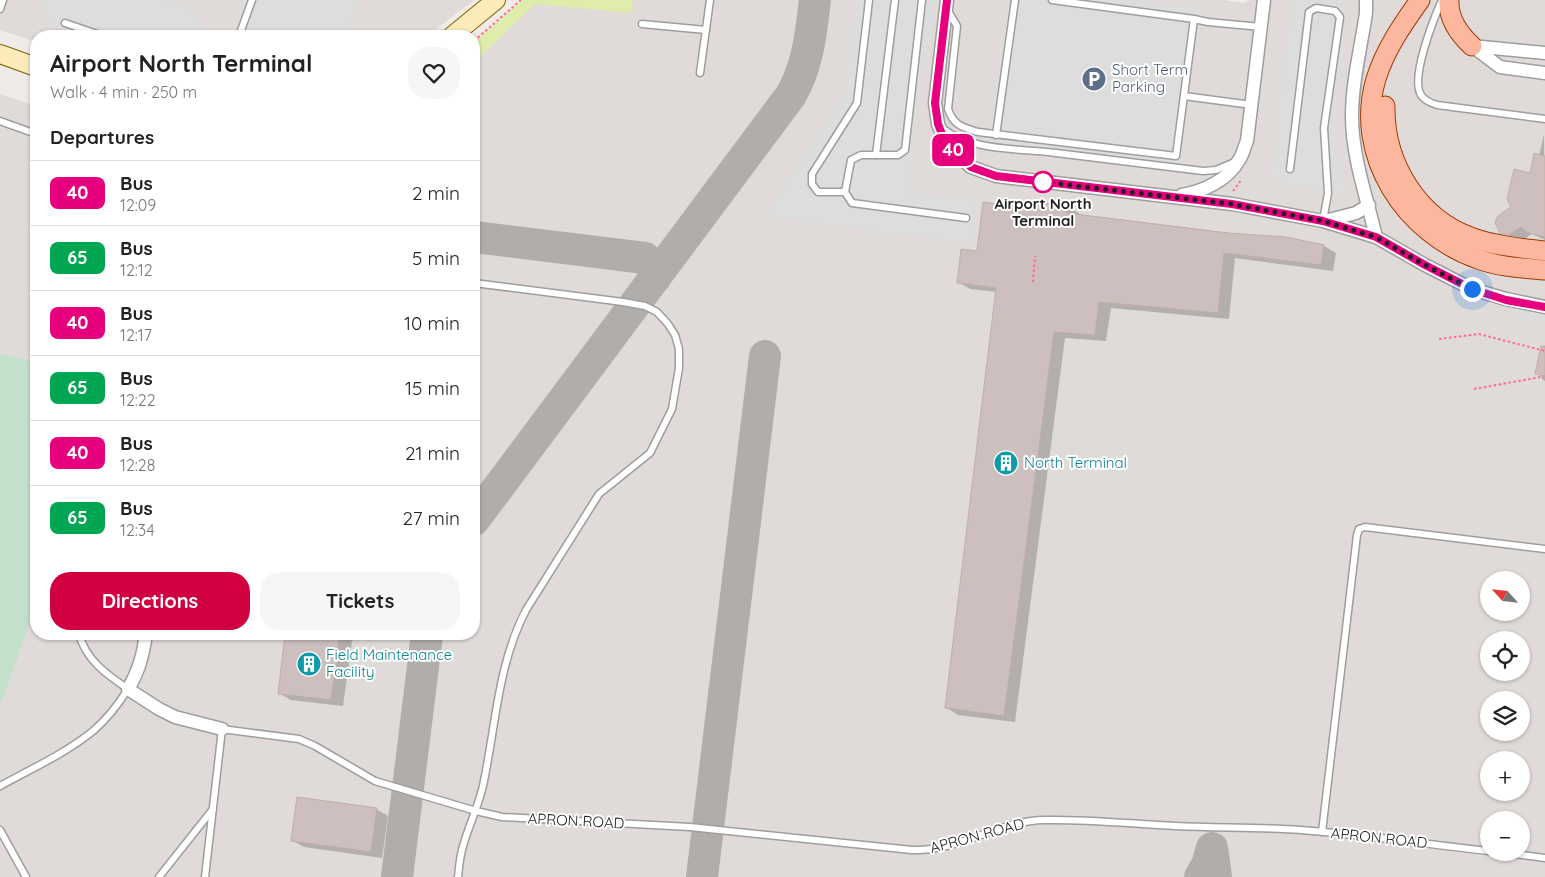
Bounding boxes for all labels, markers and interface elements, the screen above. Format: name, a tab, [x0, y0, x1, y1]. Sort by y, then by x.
button: heart	[408, 47, 460, 99]
text: Airport North Terminal	[50, 48, 312, 78]
place label: Short Term Parking	[1112, 60, 1188, 96]
parking icon: Short Term Parking	[1081, 66, 1107, 92]
text: Walk · 4 min · 250 m	[50, 82, 197, 102]
text: Departures	[50, 125, 154, 149]
line badge: 40	[930, 134, 976, 166]
text: 40	[942, 138, 964, 161]
text: Bus	[120, 171, 153, 195]
marker: Airport North Terminal	[1032, 171, 1054, 193]
text: 40	[67, 181, 88, 204]
text: 2 min	[412, 181, 460, 205]
place label: Airport North Terminal	[994, 194, 1092, 230]
text: 12:09	[120, 195, 156, 215]
text: Bus	[120, 236, 153, 260]
text: 65	[67, 246, 88, 269]
text: 5 min	[412, 246, 460, 270]
text: 12:12	[120, 260, 153, 280]
your location	[1460, 277, 1485, 302]
text: Bus	[120, 301, 153, 325]
text: 40	[67, 311, 88, 334]
text: 10 min	[404, 311, 460, 335]
text: 12:17	[120, 325, 152, 345]
text: Bus	[120, 366, 153, 390]
text: 65	[67, 376, 88, 399]
text: 15 min	[405, 376, 460, 400]
text: 12:22	[120, 390, 156, 410]
text: Bus	[120, 431, 153, 455]
text: 40	[67, 441, 88, 464]
text: 21 min	[405, 441, 460, 465]
building icon: North Terminal	[993, 450, 1019, 476]
place label: North Terminal	[1024, 453, 1127, 472]
text: 12:28	[120, 455, 155, 475]
text: Bus	[120, 496, 153, 520]
text: 65	[67, 506, 88, 529]
text: 27 min	[403, 506, 460, 530]
text: 12:34	[120, 520, 155, 540]
north arrow	[1480, 571, 1530, 621]
map controls	[1480, 571, 1530, 861]
button: Directions	[50, 572, 250, 630]
button: Tickets	[260, 572, 460, 630]
button: locate	[1480, 631, 1530, 681]
place label: Field Maintenance Facility	[326, 645, 452, 681]
building icon: Field Maintenance Facility	[296, 651, 322, 677]
button: layers	[1480, 691, 1530, 741]
button: +	[1480, 751, 1530, 801]
street label: APRON ROAD	[527, 808, 625, 833]
button: −	[1480, 811, 1530, 861]
street label: APRON ROAD	[928, 814, 1026, 857]
street label: APRON ROAD	[1330, 823, 1428, 852]

